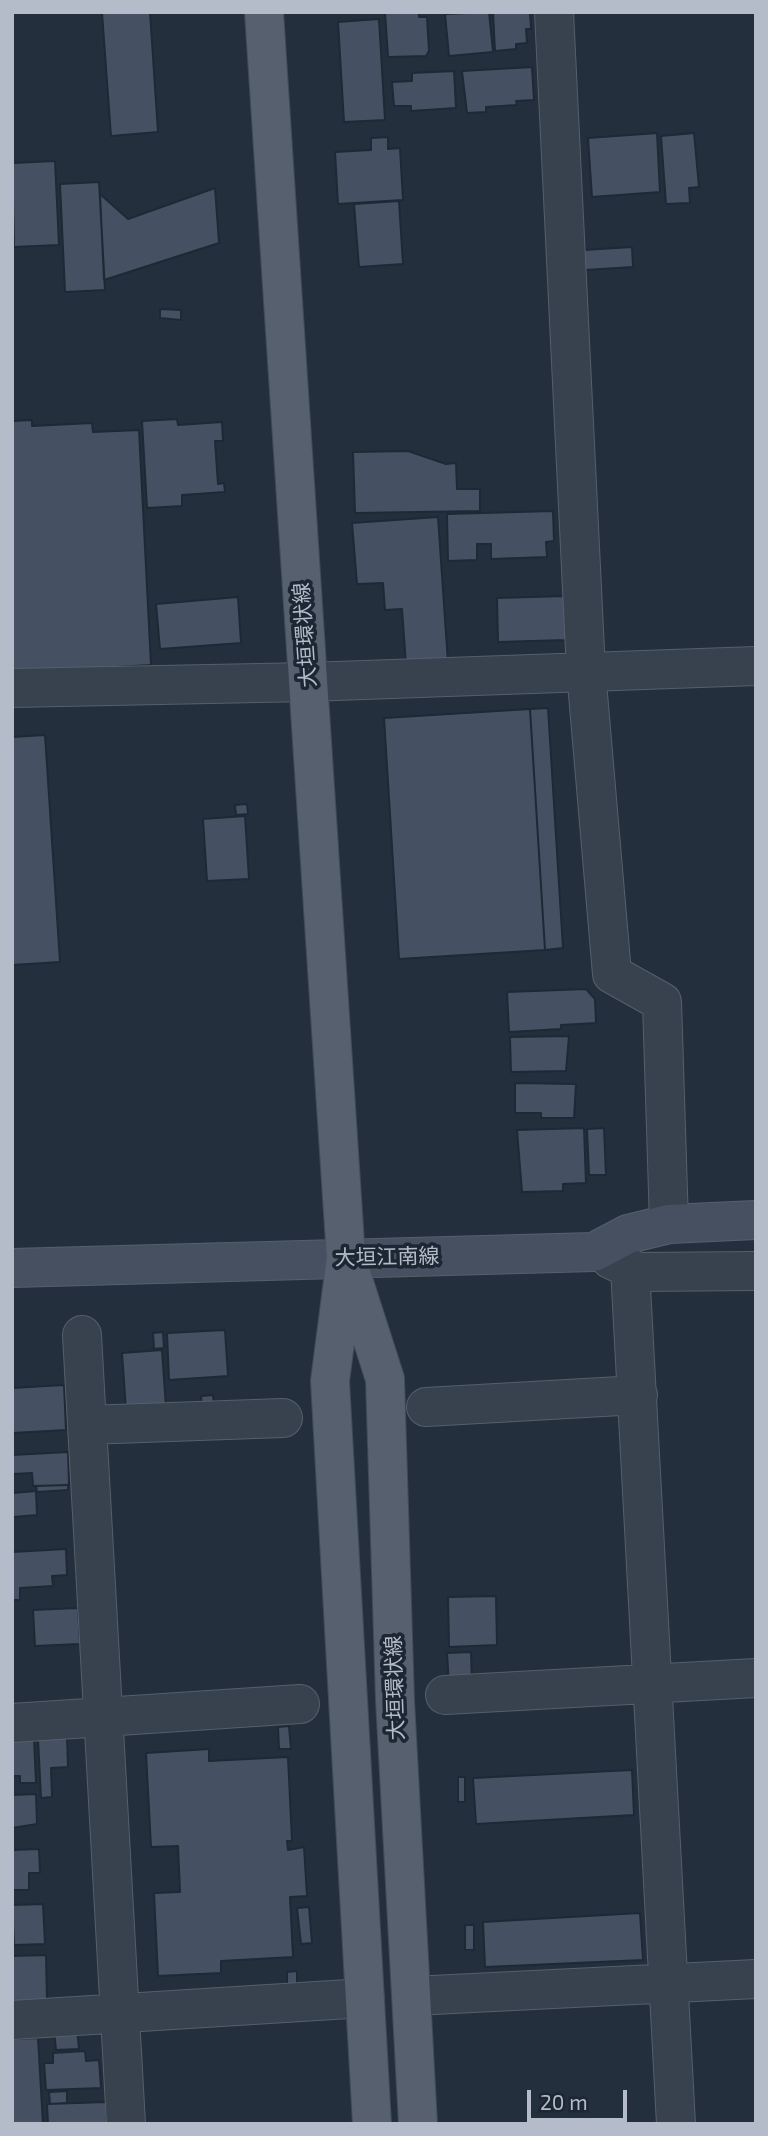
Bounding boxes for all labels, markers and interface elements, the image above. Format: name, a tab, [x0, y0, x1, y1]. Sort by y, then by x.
street label: 大垣環状線	[289, 582, 321, 688]
street label: 大垣江南線	[334, 1243, 440, 1271]
street label: 大垣環状線	[381, 1635, 409, 1741]
scale bar	[530, 2076, 630, 2120]
text: 20 m	[540, 2089, 588, 2114]

